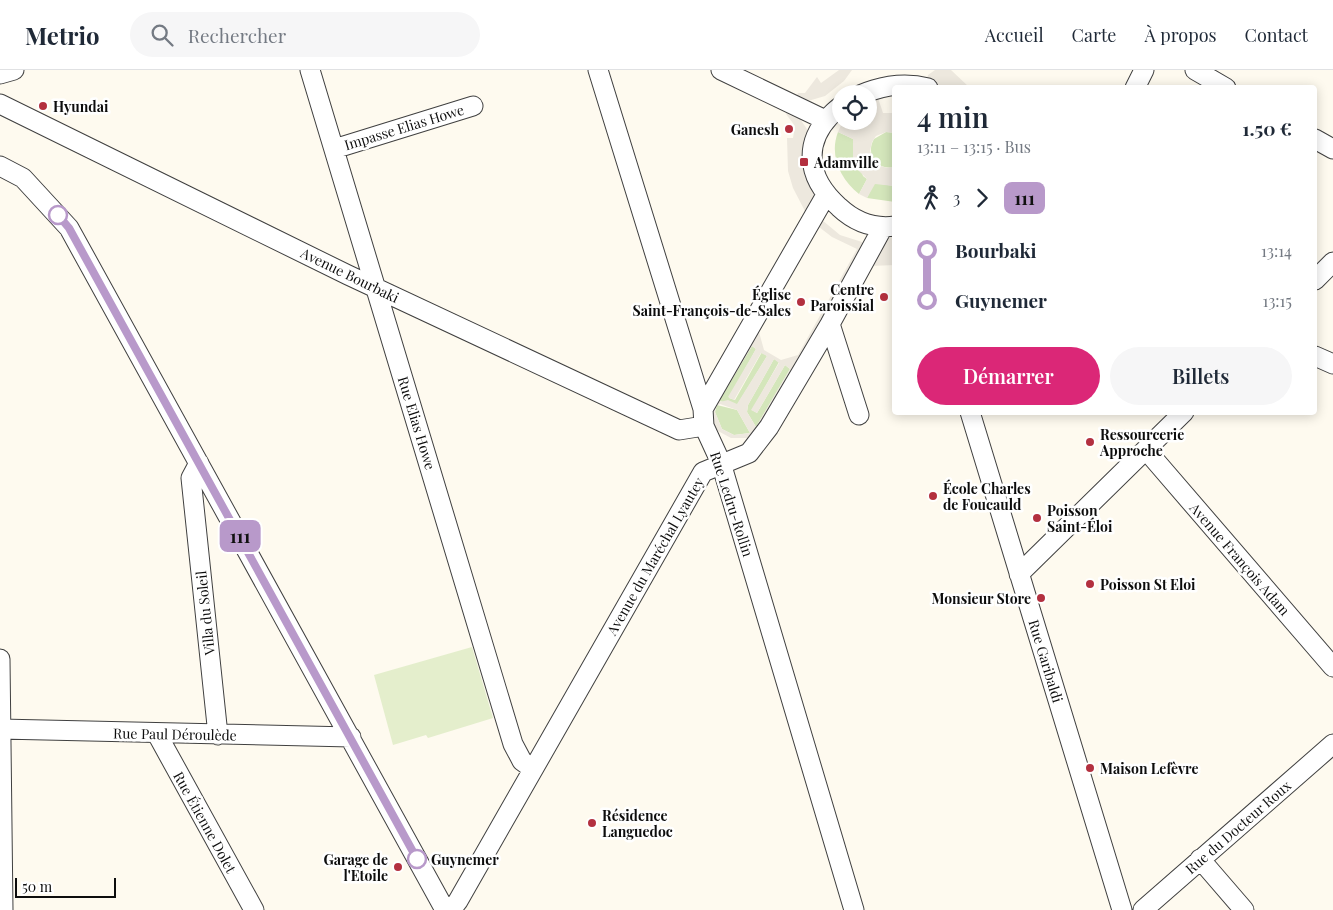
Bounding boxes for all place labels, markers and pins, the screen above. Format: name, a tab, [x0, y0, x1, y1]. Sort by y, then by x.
place label: Hyundai	[53, 97, 109, 116]
marker: Hyundai	[37, 100, 49, 112]
place label: Ganesh	[731, 120, 779, 139]
marker: Ganesh	[783, 123, 795, 135]
place label: Adamville	[813, 153, 879, 172]
marker: Adamville	[798, 156, 810, 168]
unlabelled marker	[48, 205, 68, 225]
place label: Centre Paroissial	[810, 280, 875, 315]
place label: Église Saint-François-de-Sales	[633, 285, 791, 320]
marker: Centre Paroissial	[878, 291, 890, 303]
marker: Église Saint-François-de-Sales	[795, 296, 807, 308]
place label: Ressourcerie Approche	[1099, 425, 1184, 460]
marker: Ressourcerie Approche	[1084, 436, 1096, 448]
place label: École Charles de Foucauld	[943, 479, 1031, 514]
marker: École Charles de Foucauld	[927, 490, 939, 502]
place label: Poisson Saint-Éloi	[1047, 501, 1113, 536]
marker: Poisson Saint-Éloi	[1031, 512, 1043, 524]
place label: Poisson St Eloi	[1100, 575, 1196, 594]
marker: Poisson St Eloi	[1084, 578, 1096, 590]
place label: Monsieur Store	[931, 589, 1031, 608]
marker: Monsieur Store	[1035, 592, 1047, 604]
place label: Maison Lefèvre	[1100, 759, 1199, 778]
marker: Maison Lefèvre	[1084, 762, 1096, 774]
place label: Résidence Languedoc	[602, 806, 673, 841]
marker: Résidence Languedoc	[586, 817, 598, 829]
marker: Guynemer	[407, 849, 427, 869]
place label: Garage de l'Etoile	[323, 850, 388, 885]
place label: Guynemer	[431, 850, 499, 869]
marker: Garage de l'Etoile	[392, 861, 404, 873]

